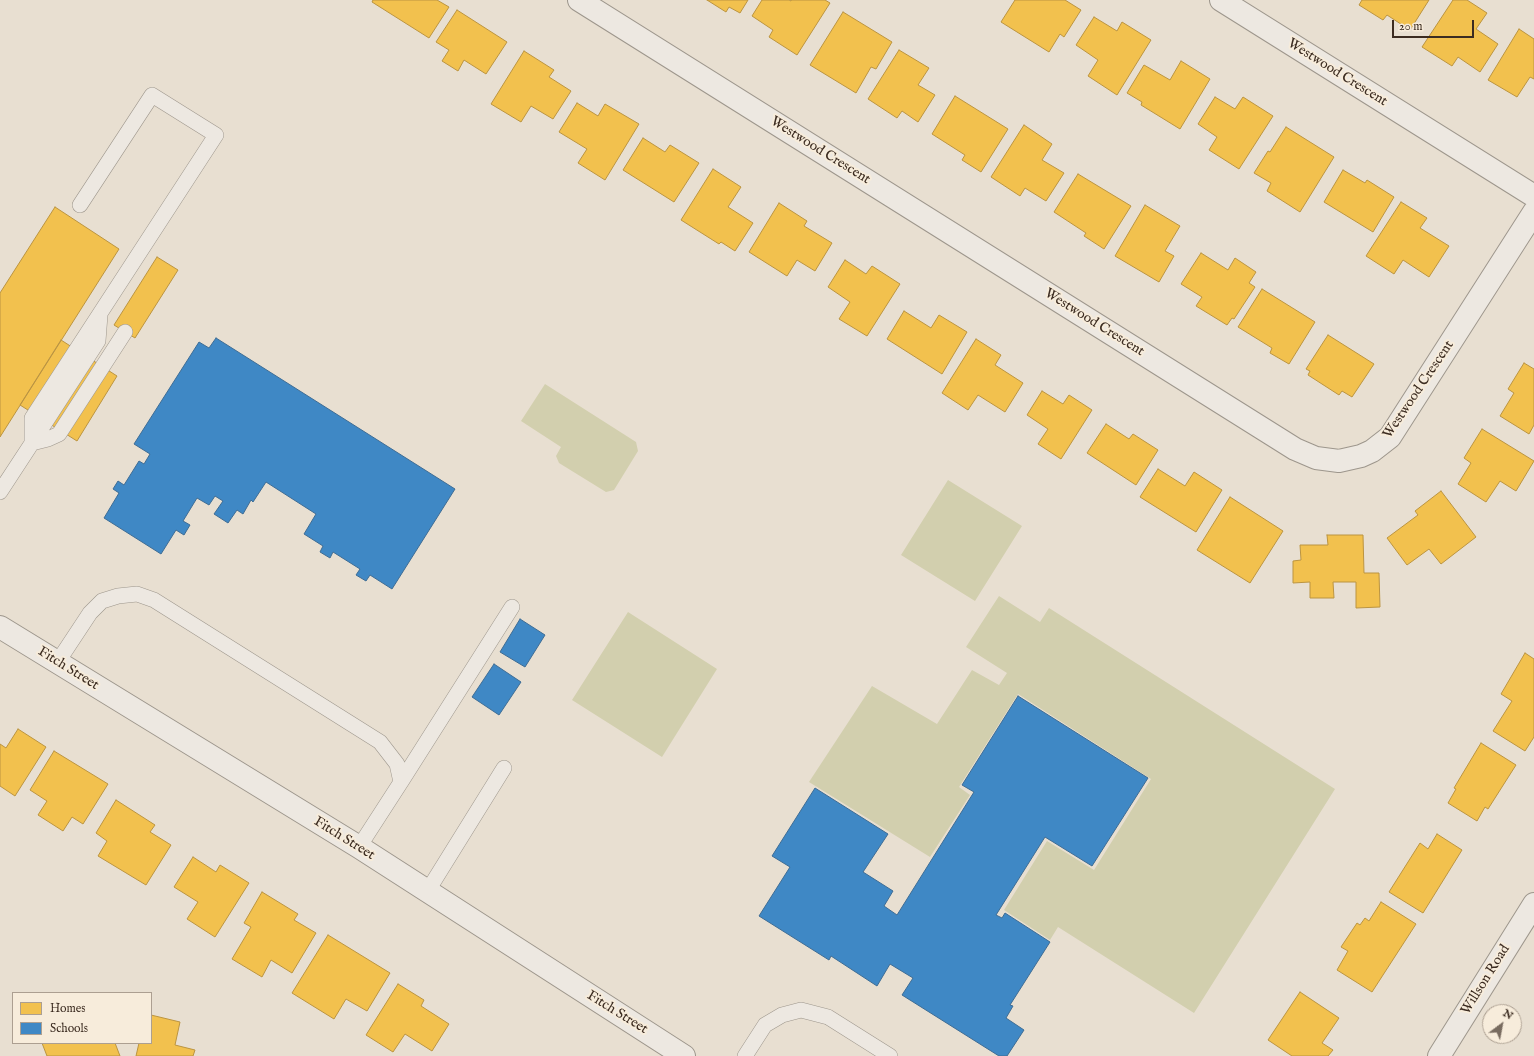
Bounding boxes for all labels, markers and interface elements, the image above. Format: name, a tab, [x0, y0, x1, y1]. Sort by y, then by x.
scale bar	[1394, 12, 1476, 38]
text: 20 m	[1399, 19, 1422, 34]
street label: Westwood Crescent	[1284, 36, 1390, 110]
street label: Westwood Crescent	[767, 114, 873, 188]
street label: Westwood Crescent	[1041, 286, 1147, 360]
street label: Westwood Crescent	[1380, 338, 1458, 442]
street label: Fitch Street	[34, 644, 102, 694]
street label: Fitch Street	[310, 814, 378, 864]
street label: Willson Road	[1458, 942, 1514, 1018]
street label: Fitch Street	[583, 988, 651, 1038]
legend	[12, 992, 152, 1044]
text: Homes	[50, 1001, 86, 1016]
north arrow	[1482, 1004, 1522, 1044]
text: N	[1500, 1006, 1516, 1023]
text: Schools	[50, 1021, 88, 1036]

